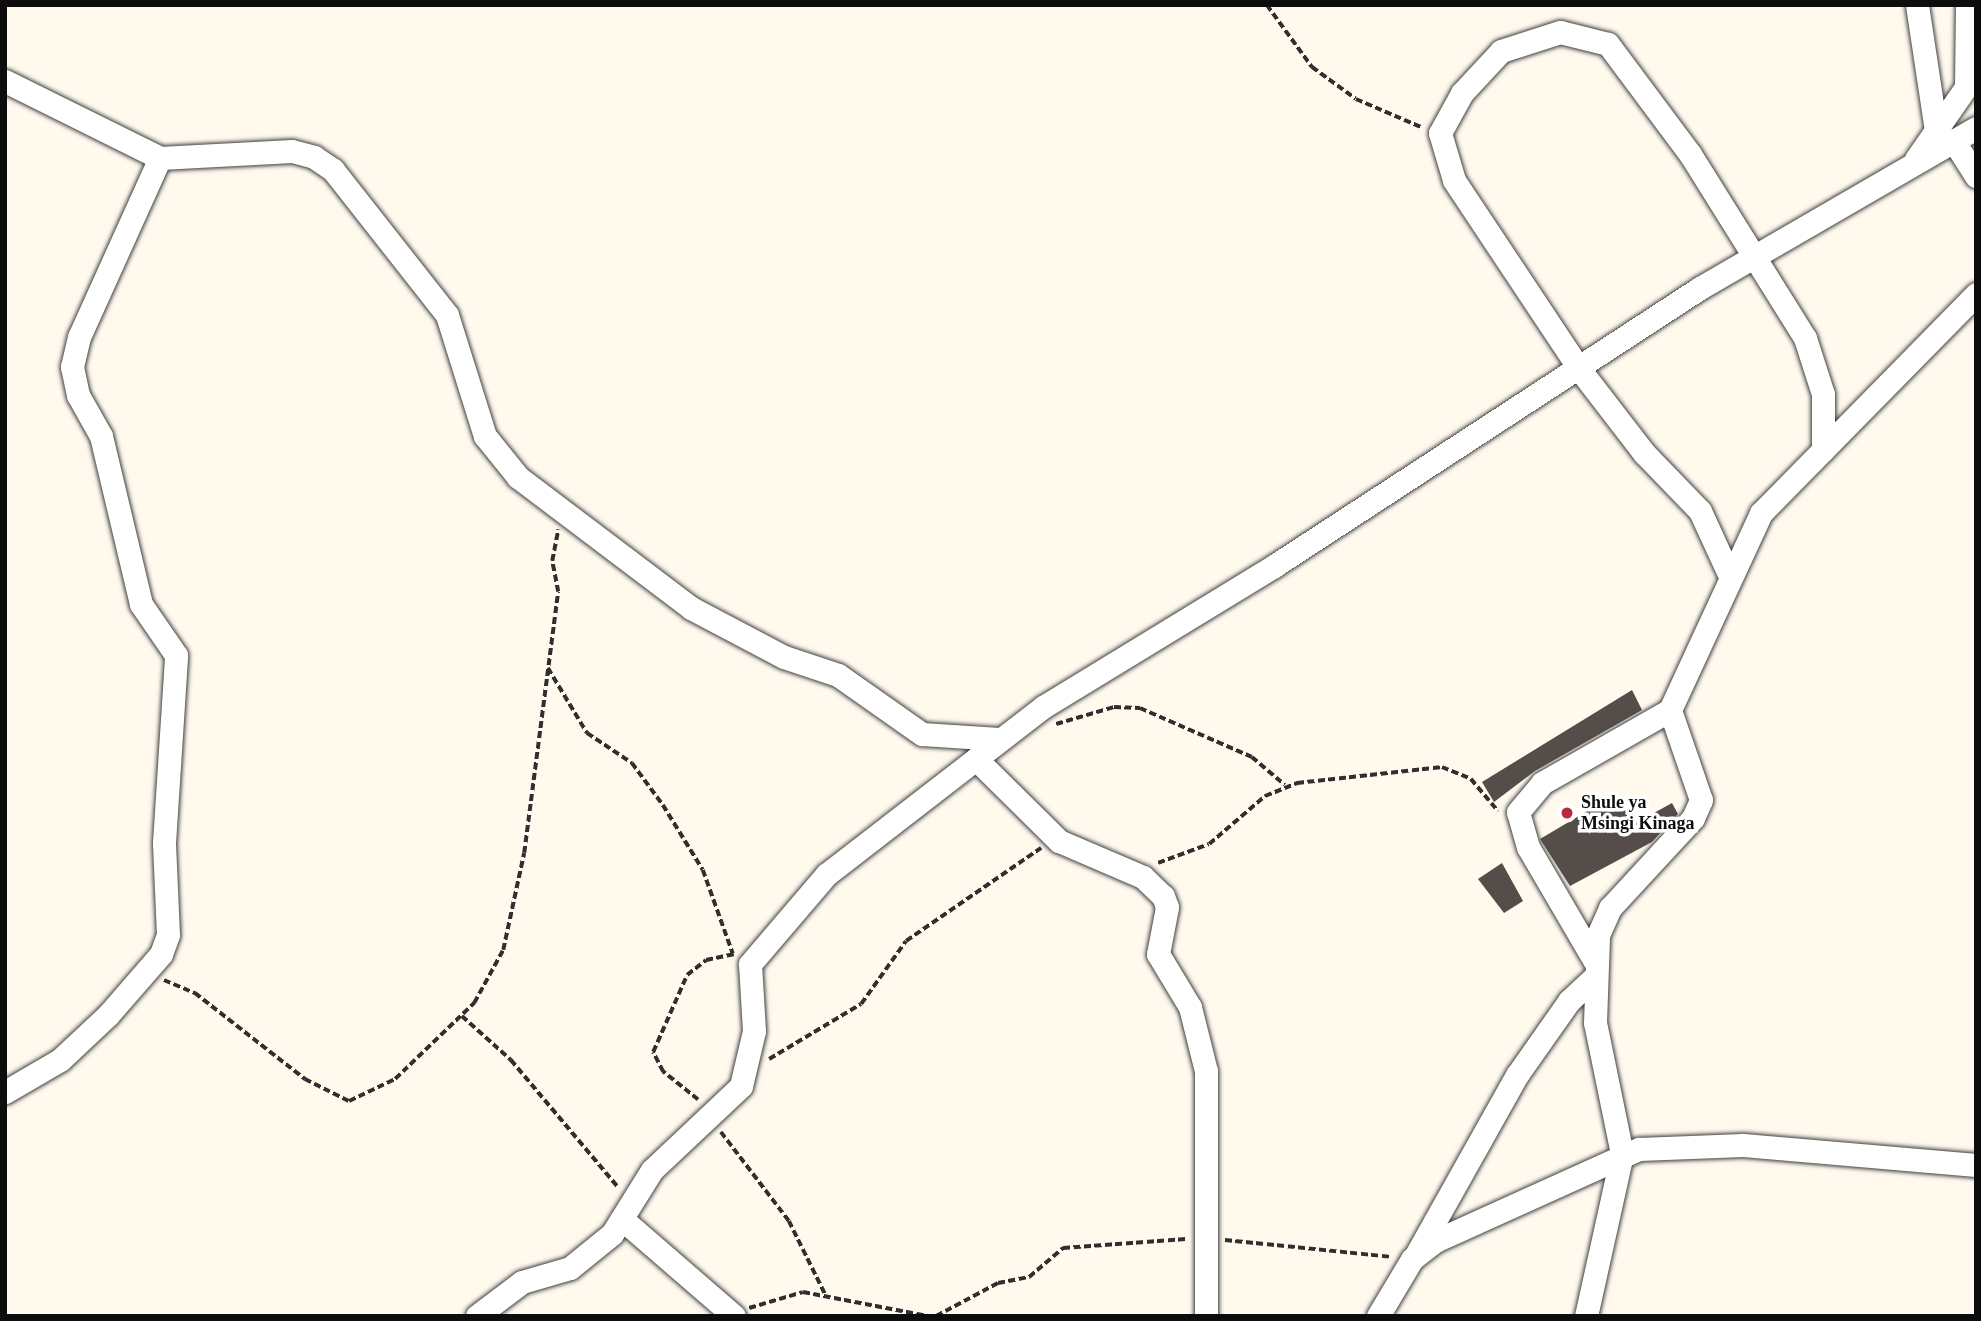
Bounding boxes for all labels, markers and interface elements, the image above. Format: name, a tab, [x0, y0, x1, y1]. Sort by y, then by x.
place label: Shule ya Msingi Kinaga	[1581, 792, 1695, 834]
marker: Shule ya Msingi Kinaga	[1559, 805, 1575, 821]

